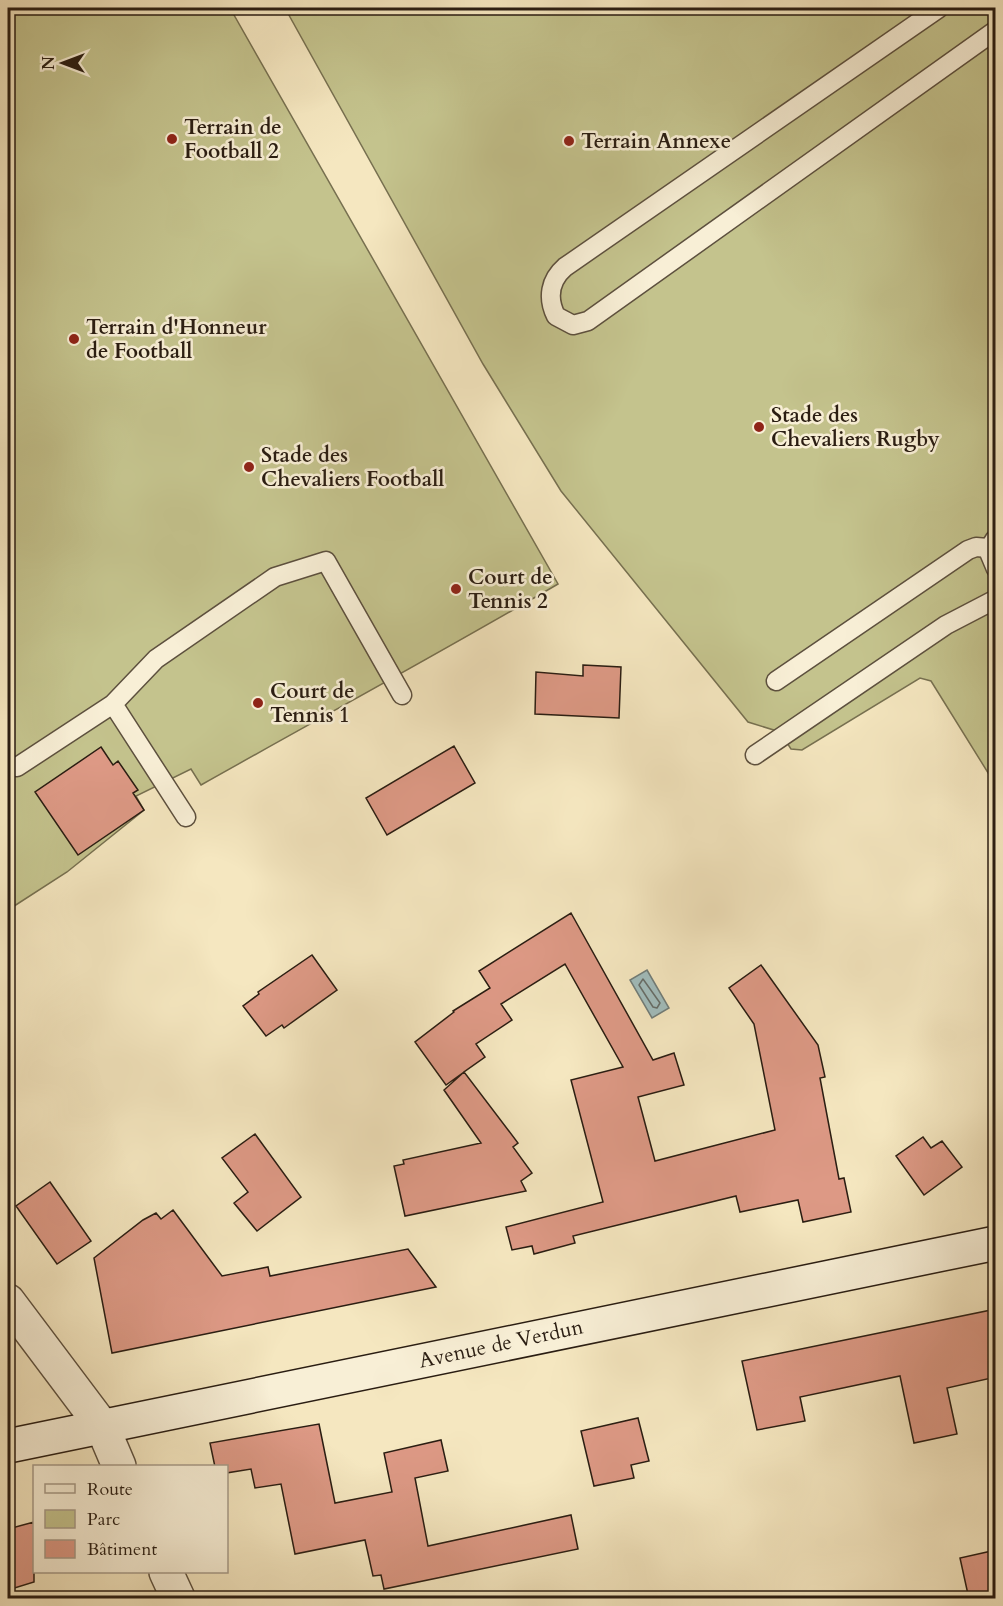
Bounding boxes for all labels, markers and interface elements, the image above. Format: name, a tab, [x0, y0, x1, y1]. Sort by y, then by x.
north arrow	[33, 33, 93, 93]
text: N	[38, 56, 60, 70]
place label: Terrain de Football 2	[184, 113, 282, 166]
place label: Terrain Annexe	[581, 127, 731, 156]
marker: Terrain de Football 2	[165, 132, 179, 146]
marker: Terrain Annexe	[562, 134, 576, 148]
place label: Terrain d'Honneur de Football	[86, 313, 267, 366]
marker: Terrain d'Honneur de Football	[67, 332, 81, 346]
place label: Stade des Chevaliers Rugby	[771, 401, 940, 454]
marker: Stade des Chevaliers Rugby	[752, 420, 766, 434]
place label: Stade des Chevaliers Football	[261, 441, 444, 494]
marker: Stade des Chevaliers Football	[242, 460, 256, 474]
place label: Court de Tennis 2	[468, 563, 553, 616]
marker: Court de Tennis 2	[449, 582, 463, 596]
place label: Court de Tennis 1	[270, 677, 355, 730]
marker: Court de Tennis 1	[251, 696, 265, 710]
street label: Avenue de Verdun	[416, 1312, 586, 1376]
legend	[33, 1465, 228, 1573]
text: Route	[87, 1477, 133, 1502]
text: Parc	[87, 1507, 120, 1532]
text: Bâtiment	[87, 1537, 157, 1562]

